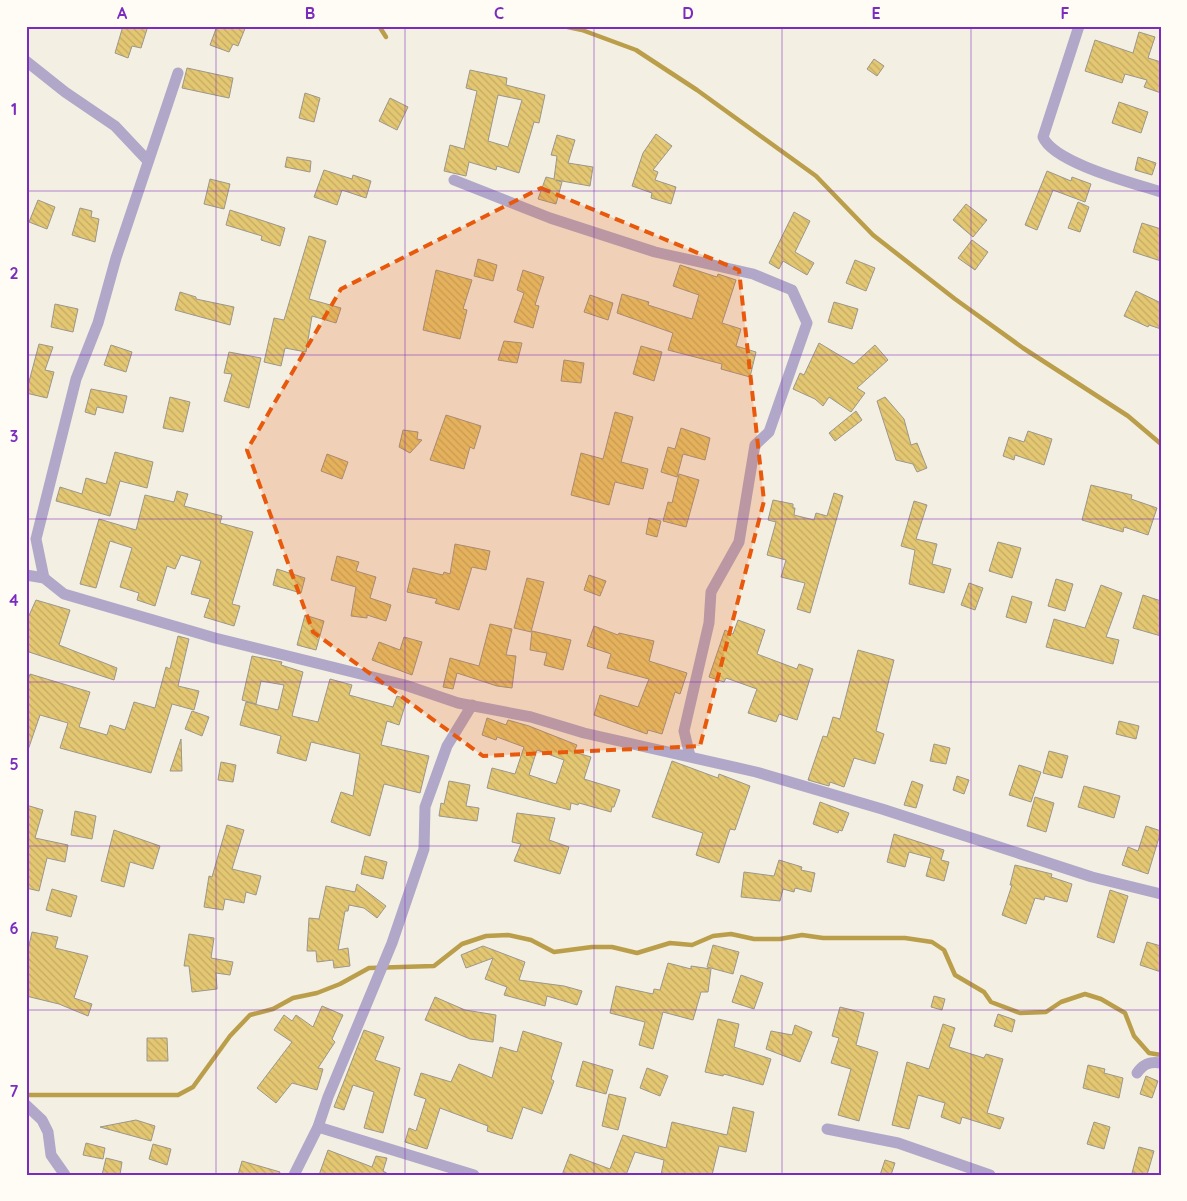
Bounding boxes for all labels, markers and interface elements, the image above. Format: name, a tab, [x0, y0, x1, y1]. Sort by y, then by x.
text: A	[117, 3, 128, 23]
text: B	[305, 3, 315, 23]
text: C	[494, 3, 504, 23]
text: D	[682, 3, 694, 23]
text: E	[871, 3, 881, 23]
text: F	[1061, 3, 1070, 23]
text: 1	[11, 99, 17, 119]
text: 2	[9, 263, 19, 283]
text: 3	[10, 426, 18, 446]
text: 4	[9, 590, 19, 610]
text: 5	[9, 754, 19, 774]
text: 6	[10, 918, 19, 938]
text: 7	[10, 1081, 19, 1101]

